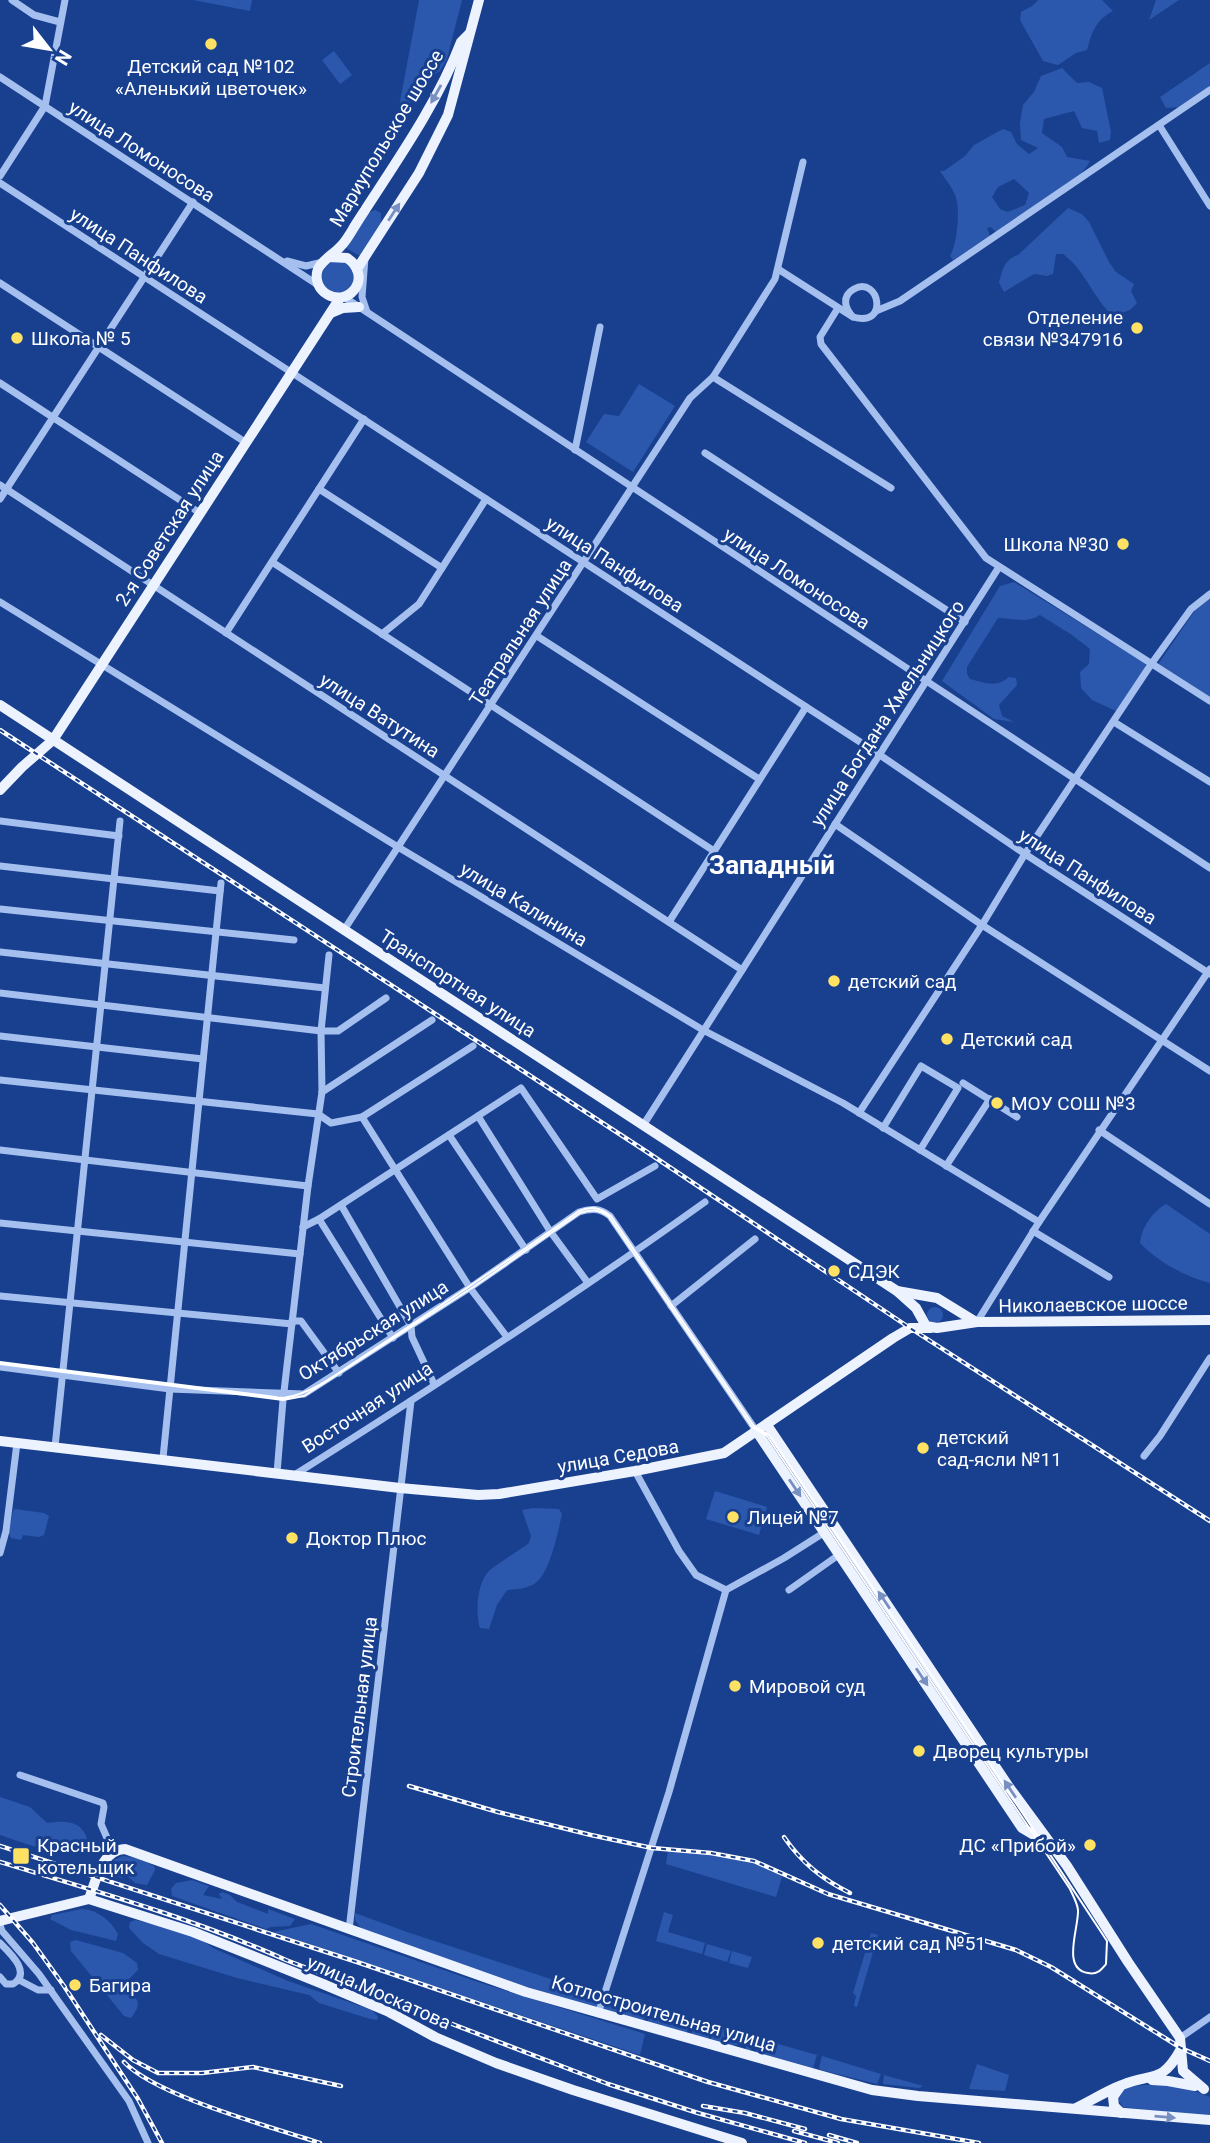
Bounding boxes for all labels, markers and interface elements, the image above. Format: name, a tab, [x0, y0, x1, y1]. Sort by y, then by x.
north arrow	[14, 14, 84, 84]
marker: Детский сад №102 «Аленький цветочек»	[203, 36, 219, 52]
text: N	[50, 46, 76, 69]
street label: Мариупольское шоссе	[324, 46, 448, 231]
place label: Детский сад №102 «Аленький цветочек»	[115, 55, 307, 100]
one-way arrow	[430, 84, 442, 103]
street label: улица Ломоносова	[64, 96, 219, 207]
street label: улица Панфилова	[66, 202, 212, 308]
one-way arrow	[387, 203, 401, 221]
place label: Отделение связи №347916	[983, 306, 1123, 351]
marker: Отделение связи №347916	[1129, 320, 1145, 336]
place label: Школа № 5	[31, 327, 131, 350]
marker: Школа № 5	[9, 330, 25, 346]
street label: 2-я Советская улица	[110, 446, 228, 611]
street label: улица Панфилова	[542, 511, 688, 617]
street label: улица Ломоносова	[719, 523, 874, 634]
place label: Школа №30	[1003, 533, 1109, 556]
marker: Школа №30	[1115, 536, 1131, 552]
street label: Театральная улица	[464, 554, 577, 710]
street label: улица Богдана Хмельницкого	[806, 596, 969, 831]
street label: улица Ватутина	[315, 668, 444, 763]
street label: улица Панфилова	[1015, 823, 1161, 929]
district label: Западный	[709, 850, 835, 880]
street label: улица Калинина	[456, 857, 592, 952]
street label: Транспортная улица	[375, 924, 540, 1043]
place label: детский сад	[848, 970, 956, 993]
marker: детский сад	[826, 973, 842, 989]
place label: Детский сад	[961, 1028, 1072, 1051]
marker: Детский сад	[939, 1031, 955, 1047]
place label: МОУ СОШ №3	[1011, 1092, 1136, 1115]
marker: МОУ СОШ №3	[989, 1095, 1005, 1111]
place label: СДЭК	[848, 1260, 900, 1283]
marker: СДЭК	[826, 1263, 842, 1279]
street label: Октябрьская улица	[294, 1275, 452, 1386]
street label: Николаевское шоссе	[998, 1291, 1188, 1318]
street label: Восточная улица	[298, 1357, 437, 1458]
place label: детский сад-ясли №11	[937, 1426, 1062, 1471]
street label: улица Седова	[556, 1435, 681, 1478]
marker: детский сад-ясли №11	[915, 1440, 931, 1456]
one-way arrow	[789, 1478, 802, 1497]
place label: Лицей №7	[747, 1506, 839, 1529]
marker: Лицей №7	[725, 1509, 741, 1525]
place label: Доктор Плюс	[306, 1527, 426, 1550]
marker: Доктор Плюс	[284, 1530, 300, 1546]
one-way arrow	[877, 1591, 891, 1609]
street label: Строительная улица	[337, 1615, 382, 1799]
one-way arrow	[915, 1667, 928, 1687]
place label: Мировой суд	[749, 1675, 865, 1698]
marker: Мировой суд	[727, 1678, 743, 1694]
place label: Дворец культуры	[933, 1740, 1089, 1763]
marker: Дворец культуры	[911, 1743, 927, 1759]
one-way arrow	[1004, 1780, 1017, 1799]
place label: Красный котельщик	[37, 1834, 135, 1879]
place label: ДC «Прибой»	[959, 1834, 1076, 1857]
marker: ДC «Прибой»	[1082, 1837, 1098, 1853]
marker: Красный котельщик	[11, 1846, 31, 1866]
place label: детский сад №51	[832, 1932, 986, 1955]
marker: детский сад №51	[810, 1935, 826, 1951]
street label: улица Москатова	[303, 1950, 454, 2035]
street label: Котлостроительная улица	[549, 1970, 779, 2057]
place label: Багира	[89, 1974, 151, 1997]
marker: Багира	[67, 1977, 83, 1993]
one-way arrow	[1155, 2112, 1177, 2123]

